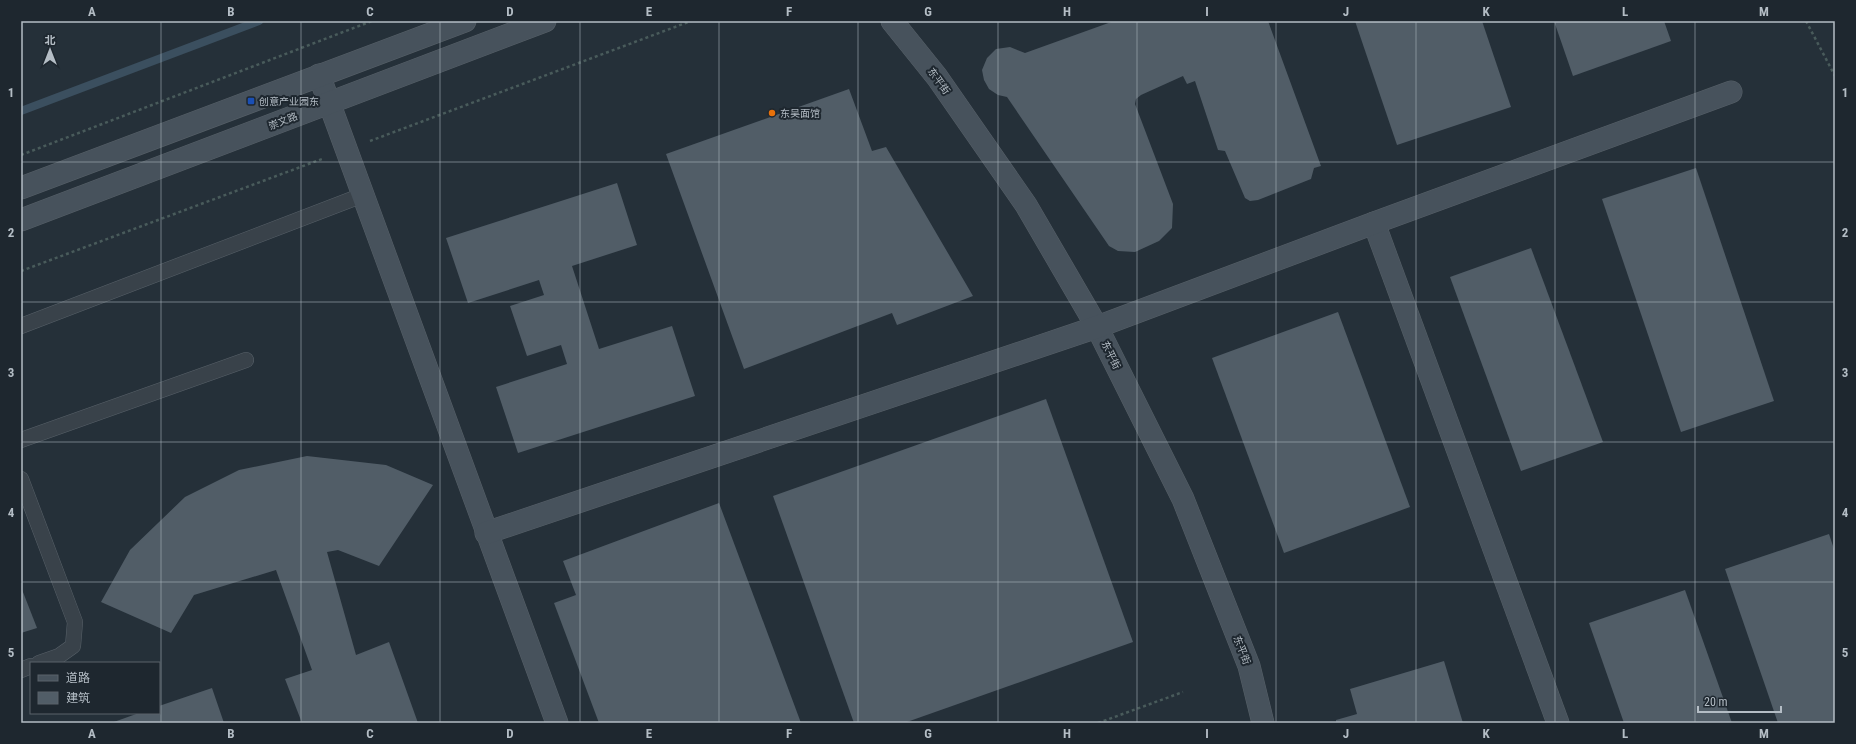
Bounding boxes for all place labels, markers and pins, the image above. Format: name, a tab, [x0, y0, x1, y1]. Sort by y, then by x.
marker: 创意产业园东	[246, 96, 256, 106]
place label: 创意产业园东	[259, 96, 319, 107]
marker: 东吴面馆	[767, 108, 777, 118]
place label: 东吴面馆	[780, 108, 820, 119]

